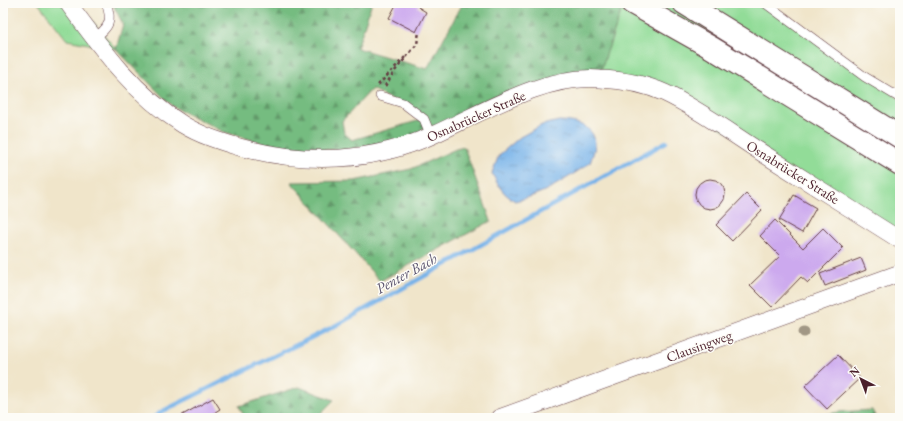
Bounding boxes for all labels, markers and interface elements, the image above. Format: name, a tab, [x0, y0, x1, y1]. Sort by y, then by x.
street label: Osnabrücker Straße	[424, 86, 529, 146]
street label: Osnabrücker Straße	[743, 136, 843, 208]
water label: Penter Bach	[372, 248, 441, 298]
street label: Clausingweg	[664, 326, 735, 366]
north arrow	[841, 359, 881, 399]
text: N	[846, 363, 862, 380]

